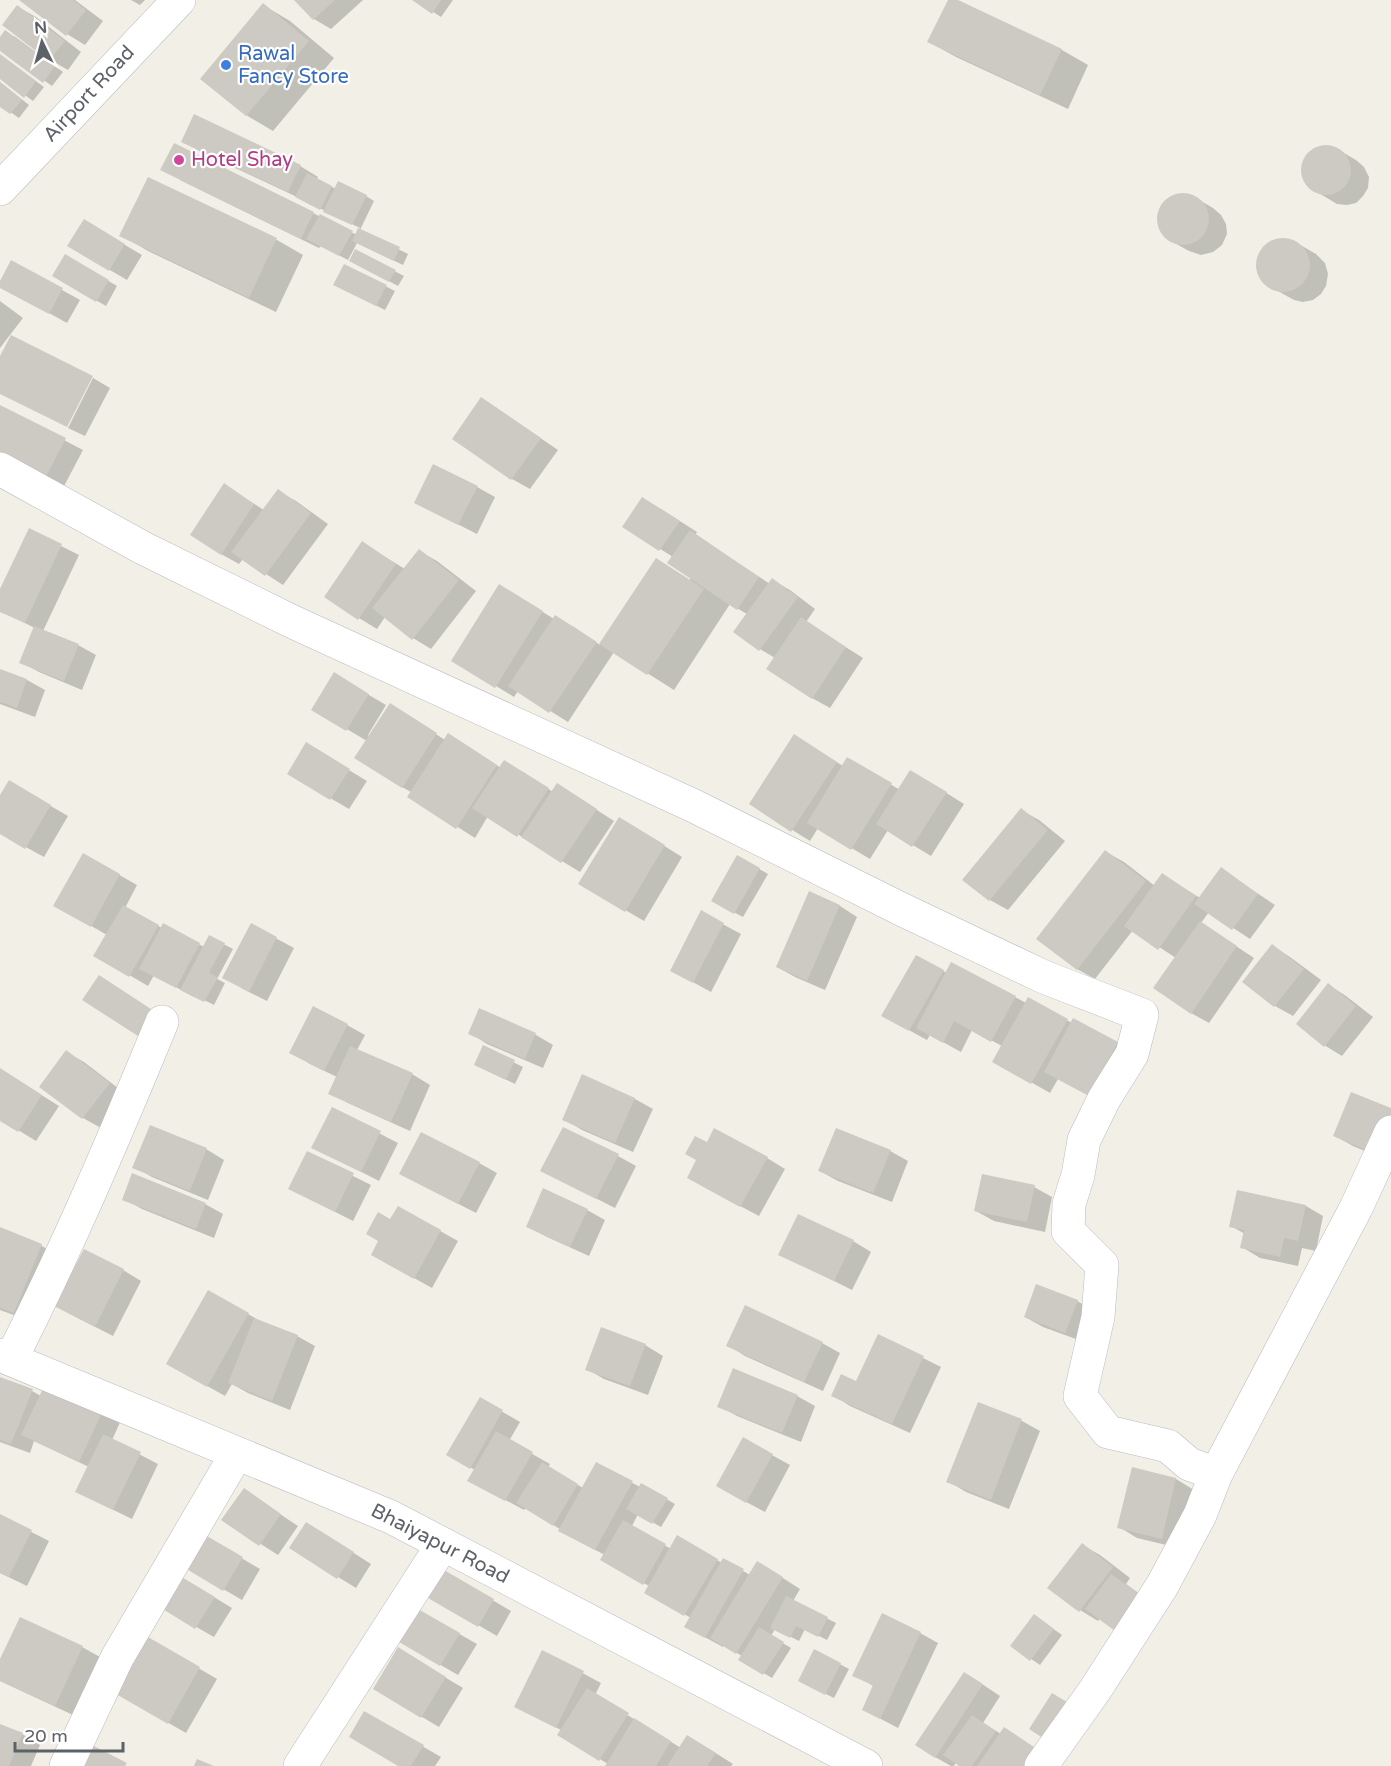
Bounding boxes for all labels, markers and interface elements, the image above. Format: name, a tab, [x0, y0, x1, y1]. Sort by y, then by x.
north arrow	[12, 12, 72, 72]
text: N	[34, 18, 48, 39]
street label: Airport Road	[38, 41, 140, 147]
place label: Rawal Fancy Store	[238, 42, 349, 89]
marker: Rawal Fancy Store	[219, 58, 233, 72]
place label: Hotel Shay	[191, 148, 293, 172]
marker: Hotel Shay	[172, 153, 186, 167]
street label: Bhaiyapur Road	[367, 1499, 513, 1589]
scale bar	[15, 1715, 123, 1753]
text: 20 m	[24, 1725, 68, 1747]

